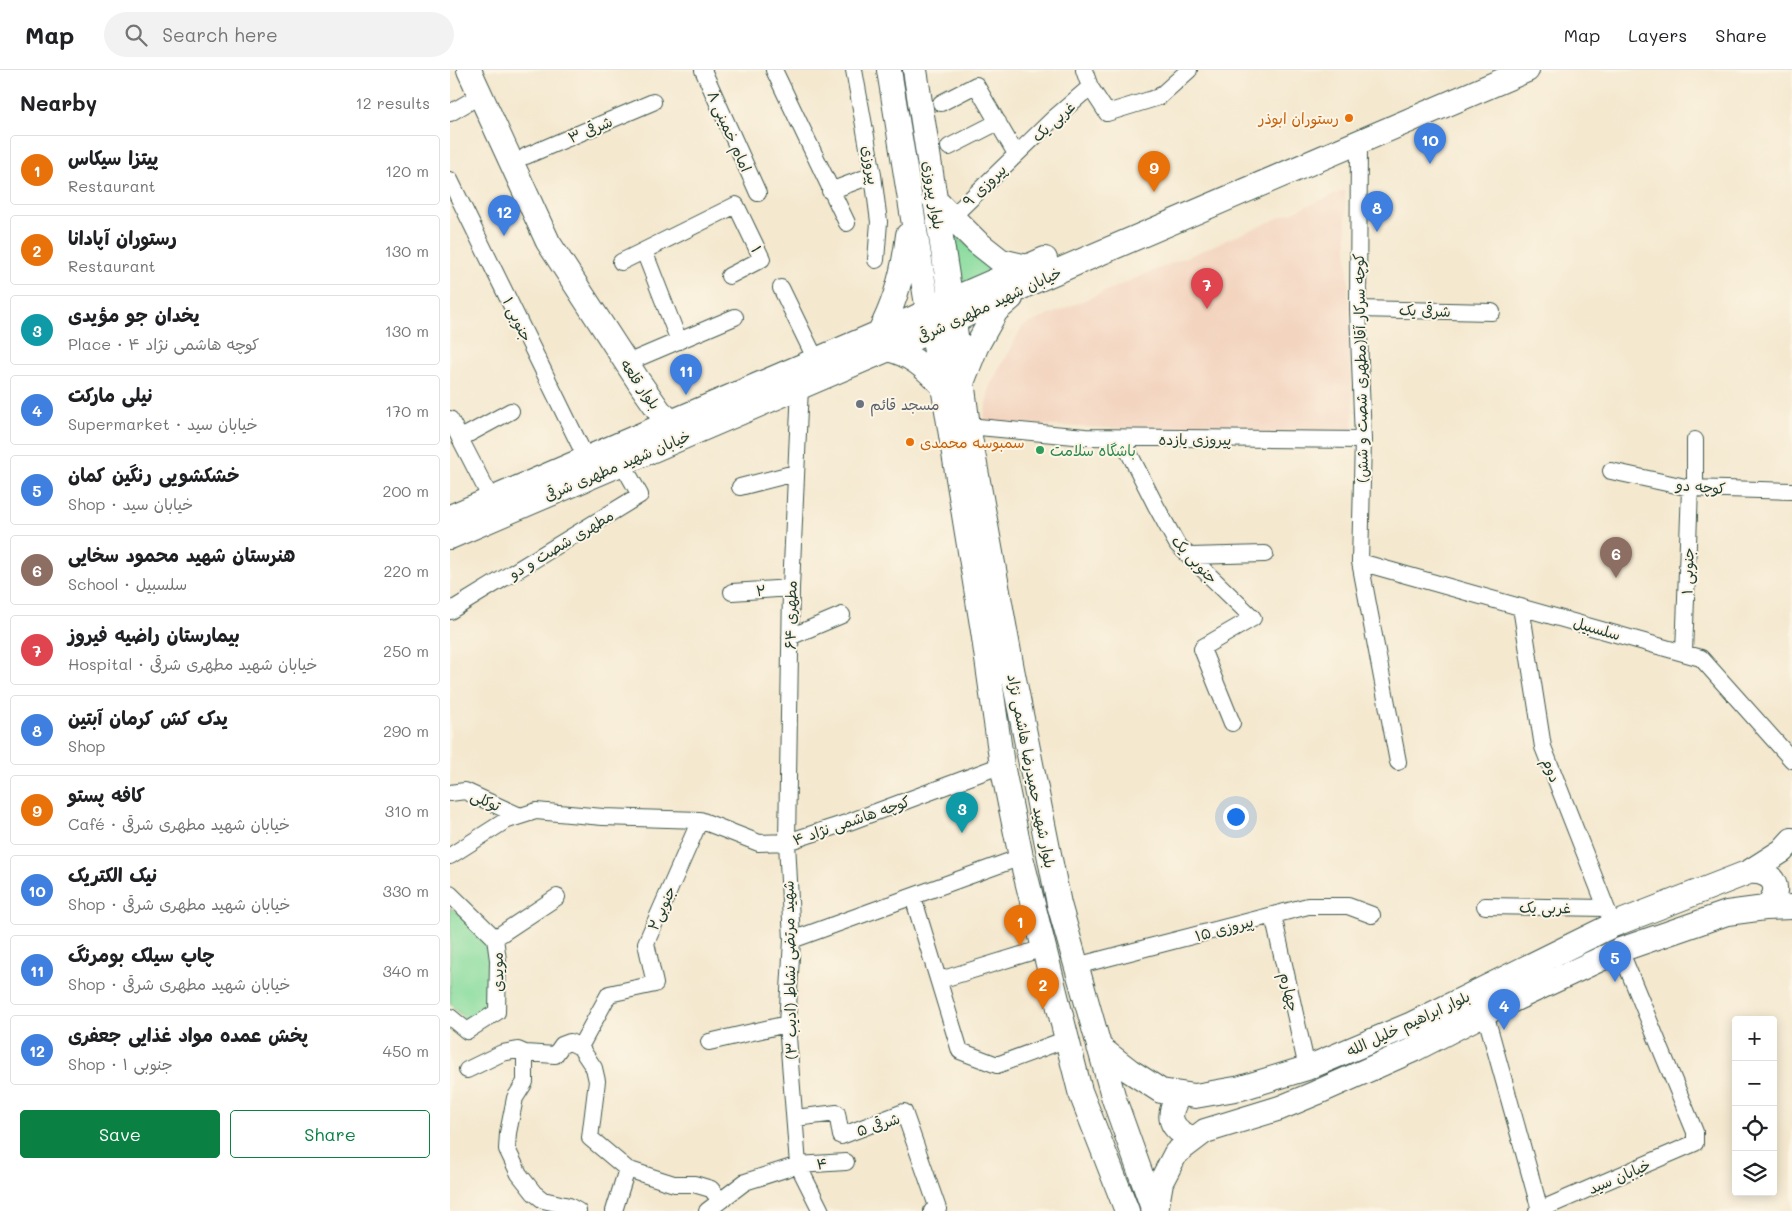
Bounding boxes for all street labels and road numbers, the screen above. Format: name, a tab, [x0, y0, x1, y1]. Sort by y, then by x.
street label: امام خمینی ۸	[701, 87, 757, 175]
street label: غربی یک	[1027, 96, 1080, 147]
street label: ۳ شرقی	[565, 111, 615, 147]
street label: پیروزی	[857, 144, 884, 186]
street label: بلوار پیروزی	[918, 159, 949, 231]
street label: پیروزی ۹	[958, 159, 1011, 211]
street label: ۱	[747, 242, 767, 256]
street label: (مطهری شصت و شش)کوچه سرکار آقا	[1348, 253, 1373, 483]
street label: خیابان شهید مطهری شرقی	[913, 262, 1065, 346]
street label: ۱ جنوبی	[498, 294, 537, 345]
street label: شرقی یک	[1399, 299, 1451, 321]
street label: بلوار قلعه	[616, 355, 666, 413]
street label: خیابان شهید مطهری شرقی	[541, 425, 693, 505]
street label: پیروزی یازده	[1159, 429, 1231, 450]
street label: کوچه دو	[1674, 474, 1727, 499]
street label: مطهری شصت و دو	[504, 505, 617, 584]
street label: جنوبی یک	[1167, 531, 1222, 588]
street label: جنوبی ۱	[1676, 547, 1699, 595]
street label: ۲	[755, 580, 767, 600]
street label: مطهری ۶۴	[779, 580, 801, 650]
street label: سلسبیل	[1571, 612, 1623, 644]
street label: بلوار شهید حمیدرضا هاشمی نژاد	[1002, 672, 1061, 870]
street label: دوم	[1535, 755, 1566, 786]
street label: توکلی	[468, 785, 505, 817]
street label: کوچه هاشمی نژاد ۴	[790, 791, 913, 850]
street label: شهید مرتضی نشاط (ادیب ۳)	[777, 880, 802, 1060]
street label: جنوبی۲	[642, 883, 681, 934]
street label: غربی یک	[1519, 897, 1571, 918]
street label: پیروزی ۱۵	[1193, 911, 1256, 946]
street label: مویدی	[487, 952, 507, 992]
street label: چهارم	[1274, 970, 1304, 1014]
street label: بلوار ابراهیم خلیل الله	[1343, 986, 1474, 1063]
street label: ۵ شرقی	[854, 1108, 902, 1140]
street label: ۴	[816, 1153, 828, 1173]
street label: خیابان سید	[1585, 1154, 1653, 1198]

